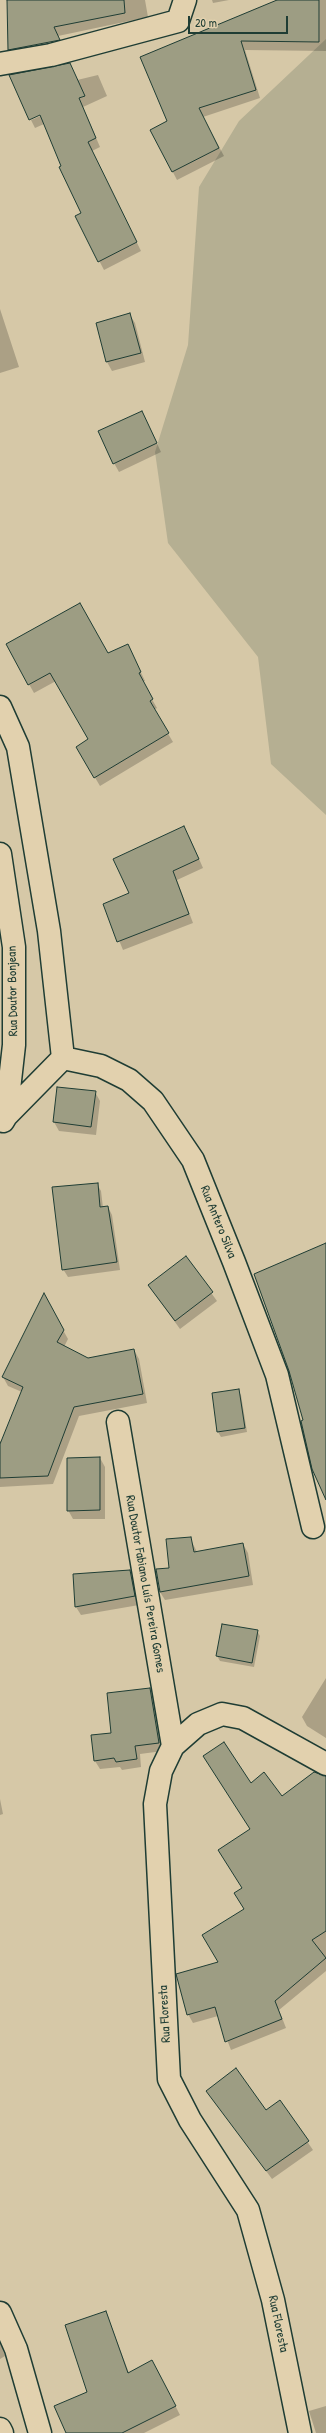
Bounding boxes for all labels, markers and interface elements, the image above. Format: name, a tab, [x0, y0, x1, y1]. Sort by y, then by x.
scale bar	[190, 8, 290, 34]
text: 20 m	[195, 14, 217, 31]
street label: Rua Doutor Bonjean	[4, 946, 22, 1036]
street label: Rua Antero Silva	[196, 1183, 240, 1261]
street label: Rua Doutor Fabiano Luís Pereira Gomes	[122, 1494, 168, 1674]
street label: Rua Floresta	[156, 1985, 174, 2043]
street label: Rua Floresta	[264, 2294, 292, 2354]

